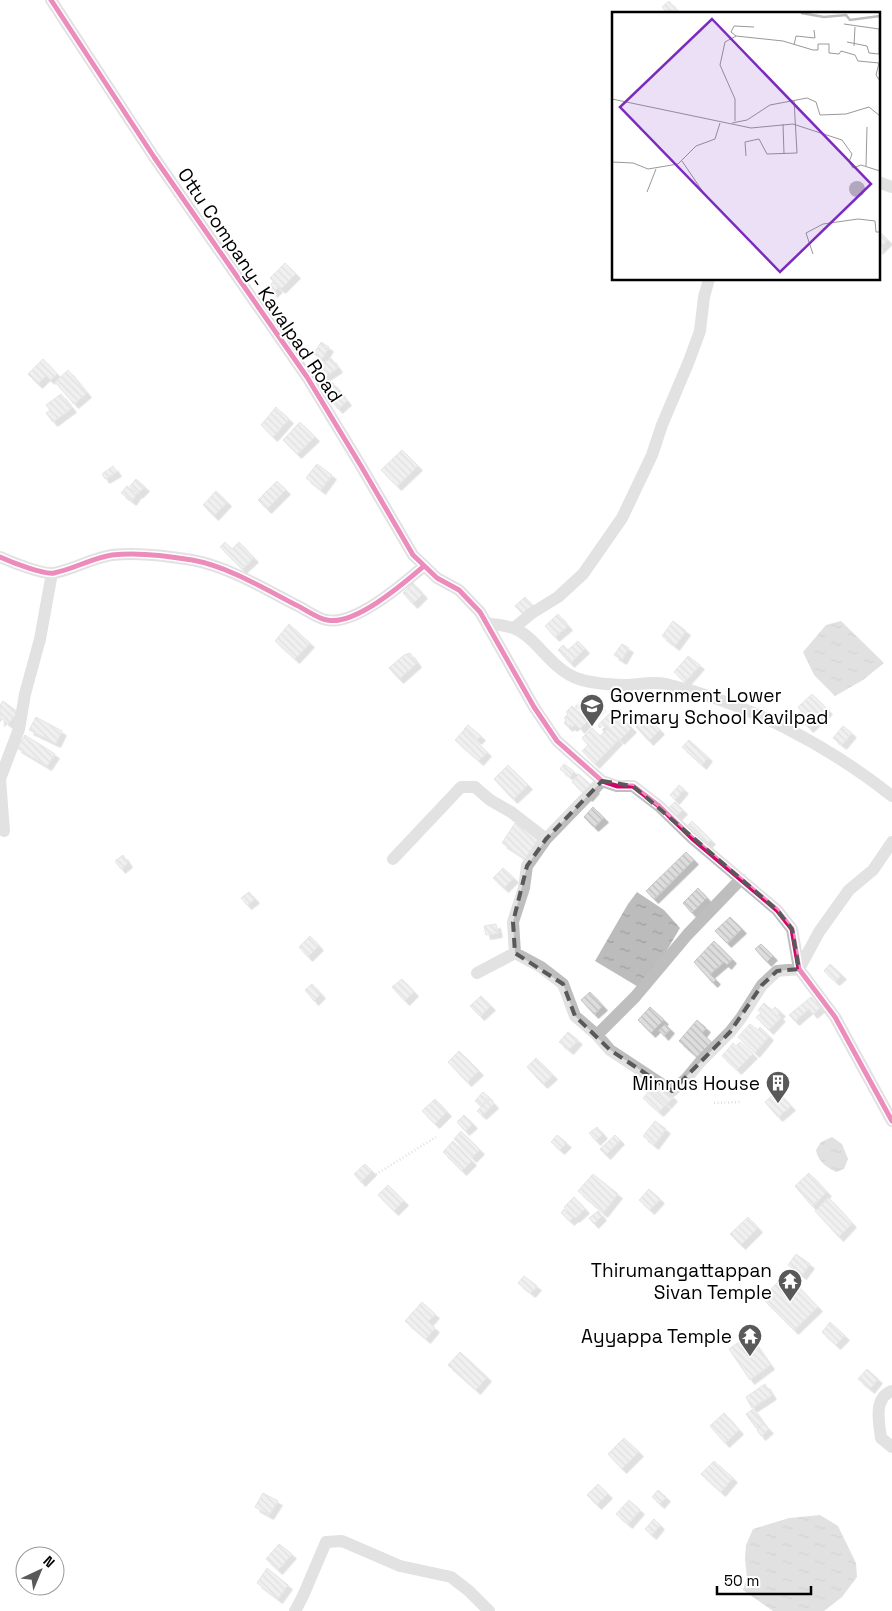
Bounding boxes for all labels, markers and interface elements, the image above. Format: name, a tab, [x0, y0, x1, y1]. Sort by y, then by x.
inset map	[612, 12, 880, 280]
street label: Ottu Company- Kavalpad Road	[172, 163, 348, 407]
place label: Government Lower Primary School Kavilpad	[610, 683, 829, 730]
school or university icon: Government Lower Primary School Kavilpad	[579, 693, 605, 727]
building icon: Minnus House	[765, 1070, 791, 1104]
place label: Minnus House	[632, 1071, 760, 1096]
place label: Thirumangattappan Sivan Temple	[591, 1258, 772, 1305]
temple icon: Thirumangattappan Sivan Temple	[777, 1268, 803, 1302]
temple icon: Ayyappa Temple	[737, 1323, 763, 1357]
place label: Ayyappa Temple	[581, 1324, 732, 1349]
north arrow	[15, 1546, 65, 1596]
text: N	[39, 1552, 59, 1571]
scale bar	[717, 1564, 811, 1596]
text: 50 m	[724, 1571, 759, 1590]

